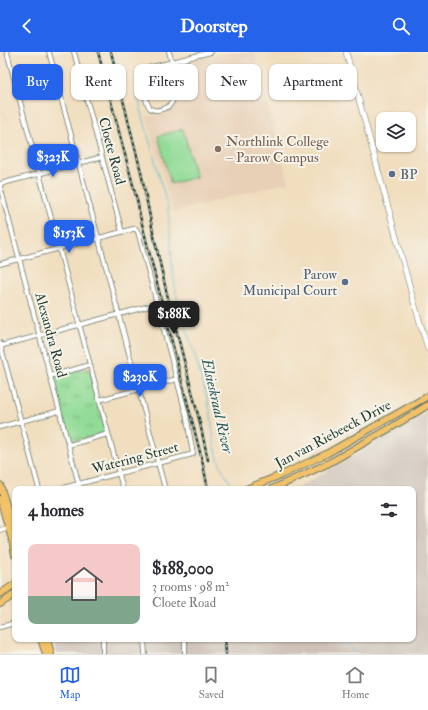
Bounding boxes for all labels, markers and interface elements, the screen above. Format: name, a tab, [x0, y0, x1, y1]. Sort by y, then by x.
icon: back	[16, 15, 38, 37]
text: Doorstep	[180, 15, 248, 38]
icon: search	[390, 15, 412, 37]
chip: Buy	[12, 64, 63, 100]
chip: Rent	[71, 64, 126, 100]
chip: Filters	[134, 64, 198, 100]
chip: New	[206, 64, 261, 100]
chip: Apartment	[269, 64, 357, 100]
map controls	[376, 112, 416, 152]
button: layers	[376, 112, 416, 152]
street label: Cloete Road	[95, 115, 129, 187]
place label: Northlink College – Parow Campus	[226, 133, 329, 167]
pin: $323K	[25, 144, 81, 178]
marker: Northlink College – Parow Campus	[213, 144, 223, 154]
text: $323K	[36, 149, 70, 165]
place label: BP	[400, 166, 417, 183]
marker: BP	[387, 169, 397, 179]
pin: $153K	[41, 220, 97, 254]
text: $153K	[53, 225, 85, 241]
place label: Parow Municipal Court	[243, 266, 337, 300]
marker: Parow Municipal Court	[340, 277, 350, 287]
street label: Alexandra Road	[31, 290, 71, 380]
pin: $188K	[146, 301, 202, 335]
text: $188K	[157, 306, 191, 322]
water label: Elsieskraal River	[197, 356, 237, 457]
pin: $230K	[112, 364, 168, 398]
text: $230K	[123, 369, 157, 385]
street label: Jan van Riebeeck Drive	[271, 396, 394, 472]
street label: Watering Street	[89, 438, 181, 478]
icon: filters	[378, 499, 400, 521]
text: 4 homes	[28, 500, 84, 521]
text: $188,000	[152, 558, 214, 579]
icon: home	[60, 560, 108, 608]
text: 3 rooms · 98 m²	[152, 579, 229, 595]
text: Cloete Road	[152, 595, 216, 611]
tab: Map	[59, 664, 81, 701]
tab: Saved	[199, 664, 224, 701]
tab: Home	[342, 664, 369, 701]

